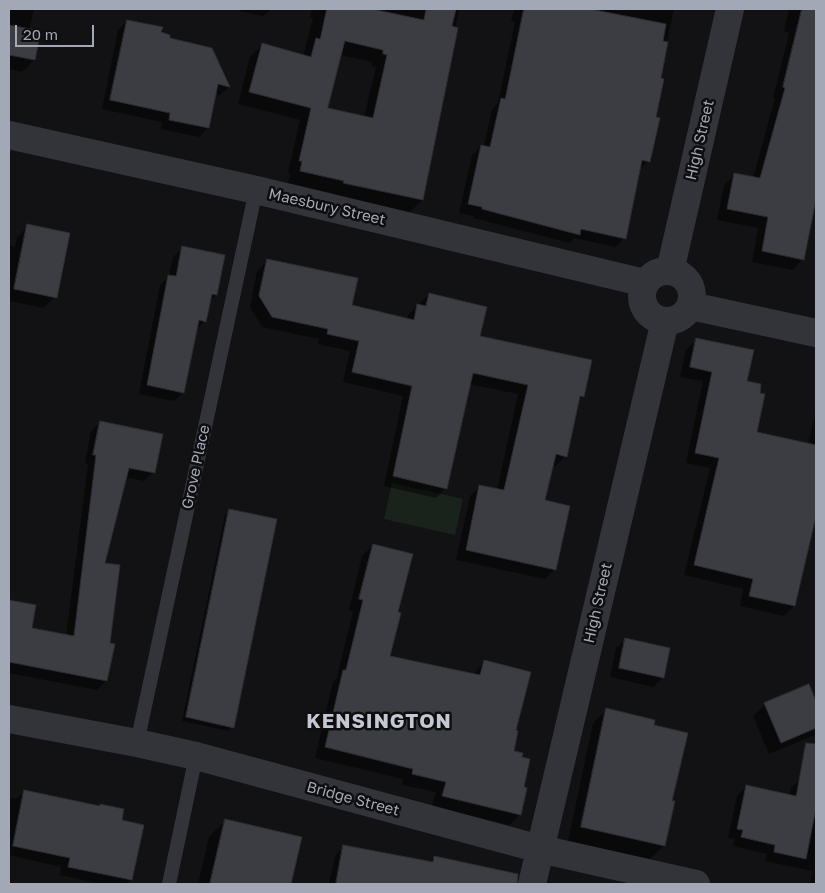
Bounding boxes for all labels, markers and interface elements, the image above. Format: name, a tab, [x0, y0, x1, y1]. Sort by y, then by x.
scale bar	[18, 15, 96, 47]
text: 20 m	[23, 25, 58, 43]
street label: High Street	[682, 98, 718, 182]
street label: Maesbury Street	[267, 185, 387, 229]
street label: Grove Place	[178, 423, 214, 511]
street label: High Street	[580, 561, 616, 645]
district label: KENSINGTON	[305, 710, 453, 734]
street label: Bridge Street	[305, 778, 401, 820]

